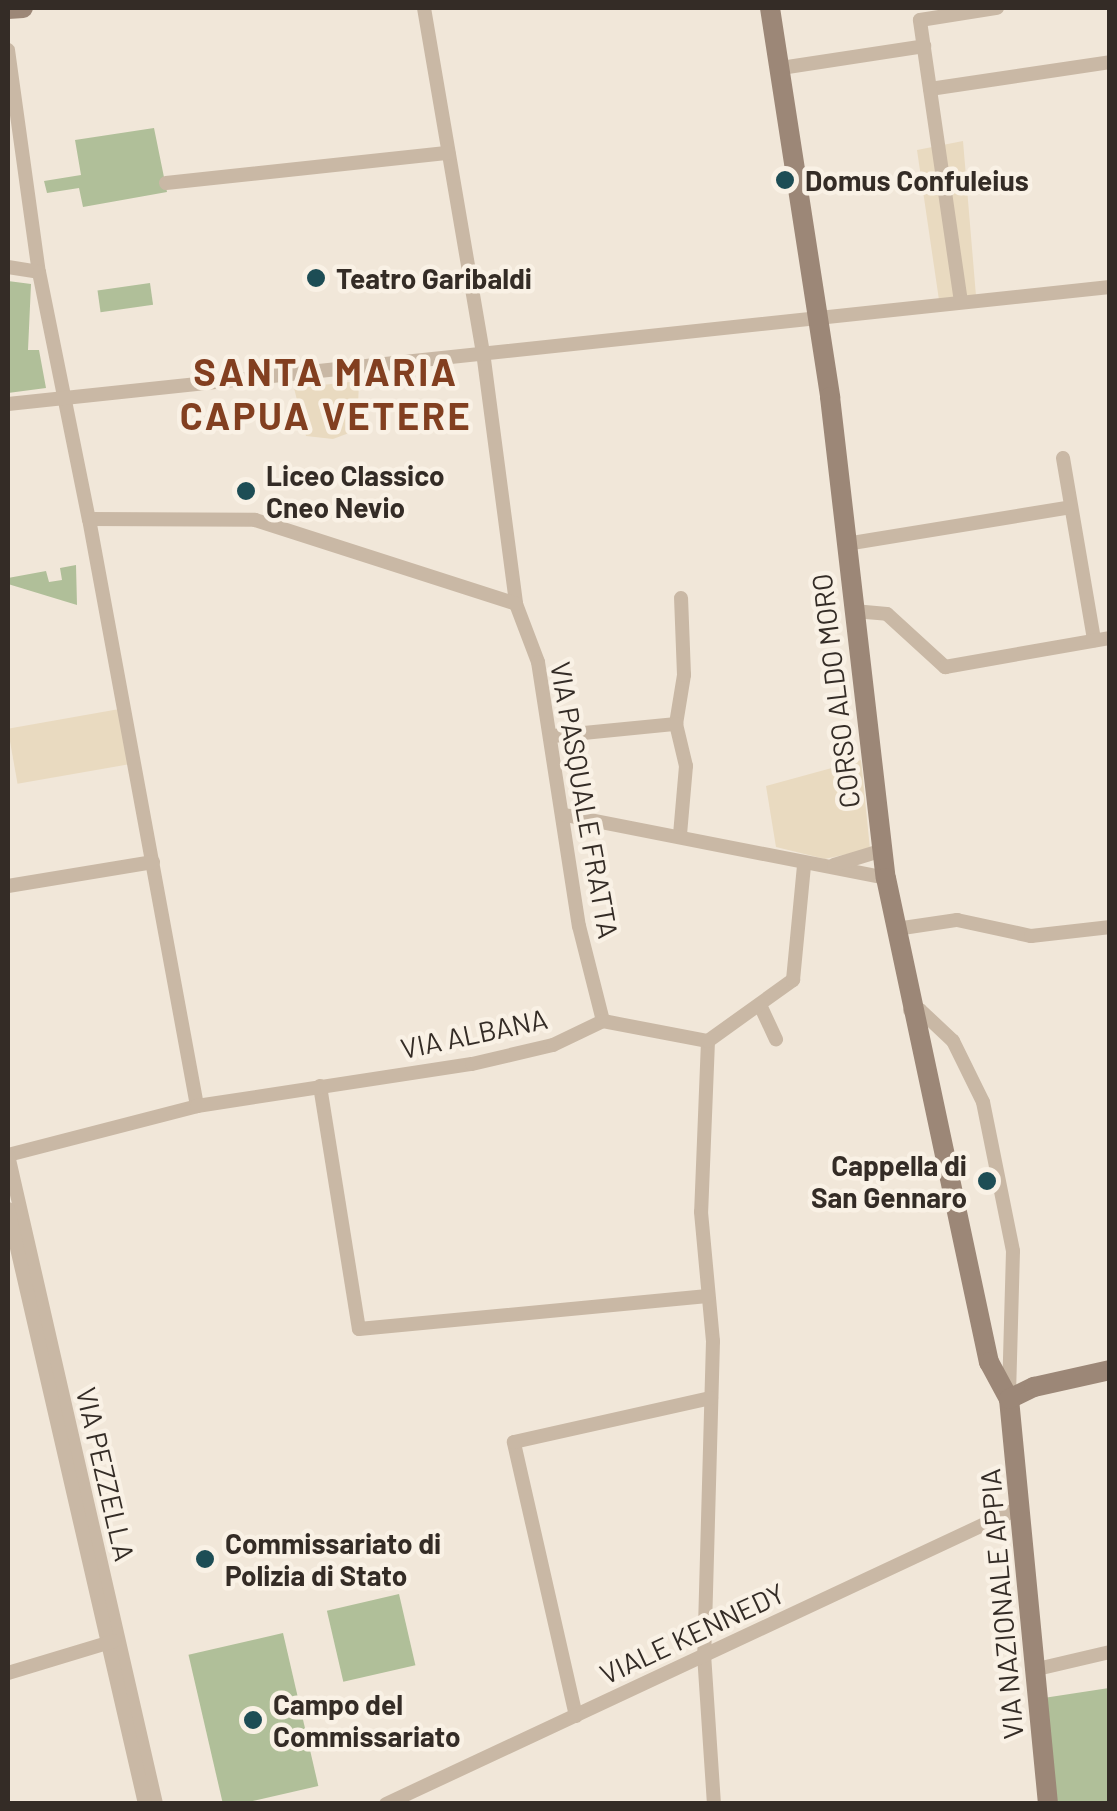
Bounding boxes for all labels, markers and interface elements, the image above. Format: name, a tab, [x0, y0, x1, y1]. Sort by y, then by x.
place label: Domus Confuleius	[805, 163, 1029, 197]
marker: Domus Confuleius	[774, 169, 796, 191]
place label: Teatro Garibaldi	[336, 261, 532, 295]
marker: Teatro Garibaldi	[305, 267, 327, 289]
district label: SANTA MARIA CAPUA VETERE	[180, 349, 472, 438]
place label: Liceo Classico Cneo Nevio	[266, 458, 445, 524]
marker: Liceo Classico Cneo Nevio	[235, 480, 257, 502]
street label: CORSO ALDO MORO	[804, 572, 866, 810]
street label: VIA PASQUALE FRATTA	[544, 659, 626, 941]
street label: VIA ALBANA	[398, 1001, 550, 1065]
place label: Cappella di San Gennaro	[811, 1148, 967, 1214]
marker: Cappella di San Gennaro	[976, 1170, 998, 1192]
street label: VIA PEZZELLA	[70, 1384, 142, 1564]
street label: VIA NAZIONALE APPIA	[972, 1467, 1030, 1741]
place label: Commissariato di Polizia di Stato	[225, 1526, 441, 1592]
marker: Commissariato di Polizia di Stato	[194, 1548, 216, 1570]
street label: VIALE KENNEDY	[594, 1576, 790, 1690]
place label: Campo del Commissariato	[273, 1687, 461, 1753]
marker: Campo del Commissariato	[242, 1709, 264, 1731]

